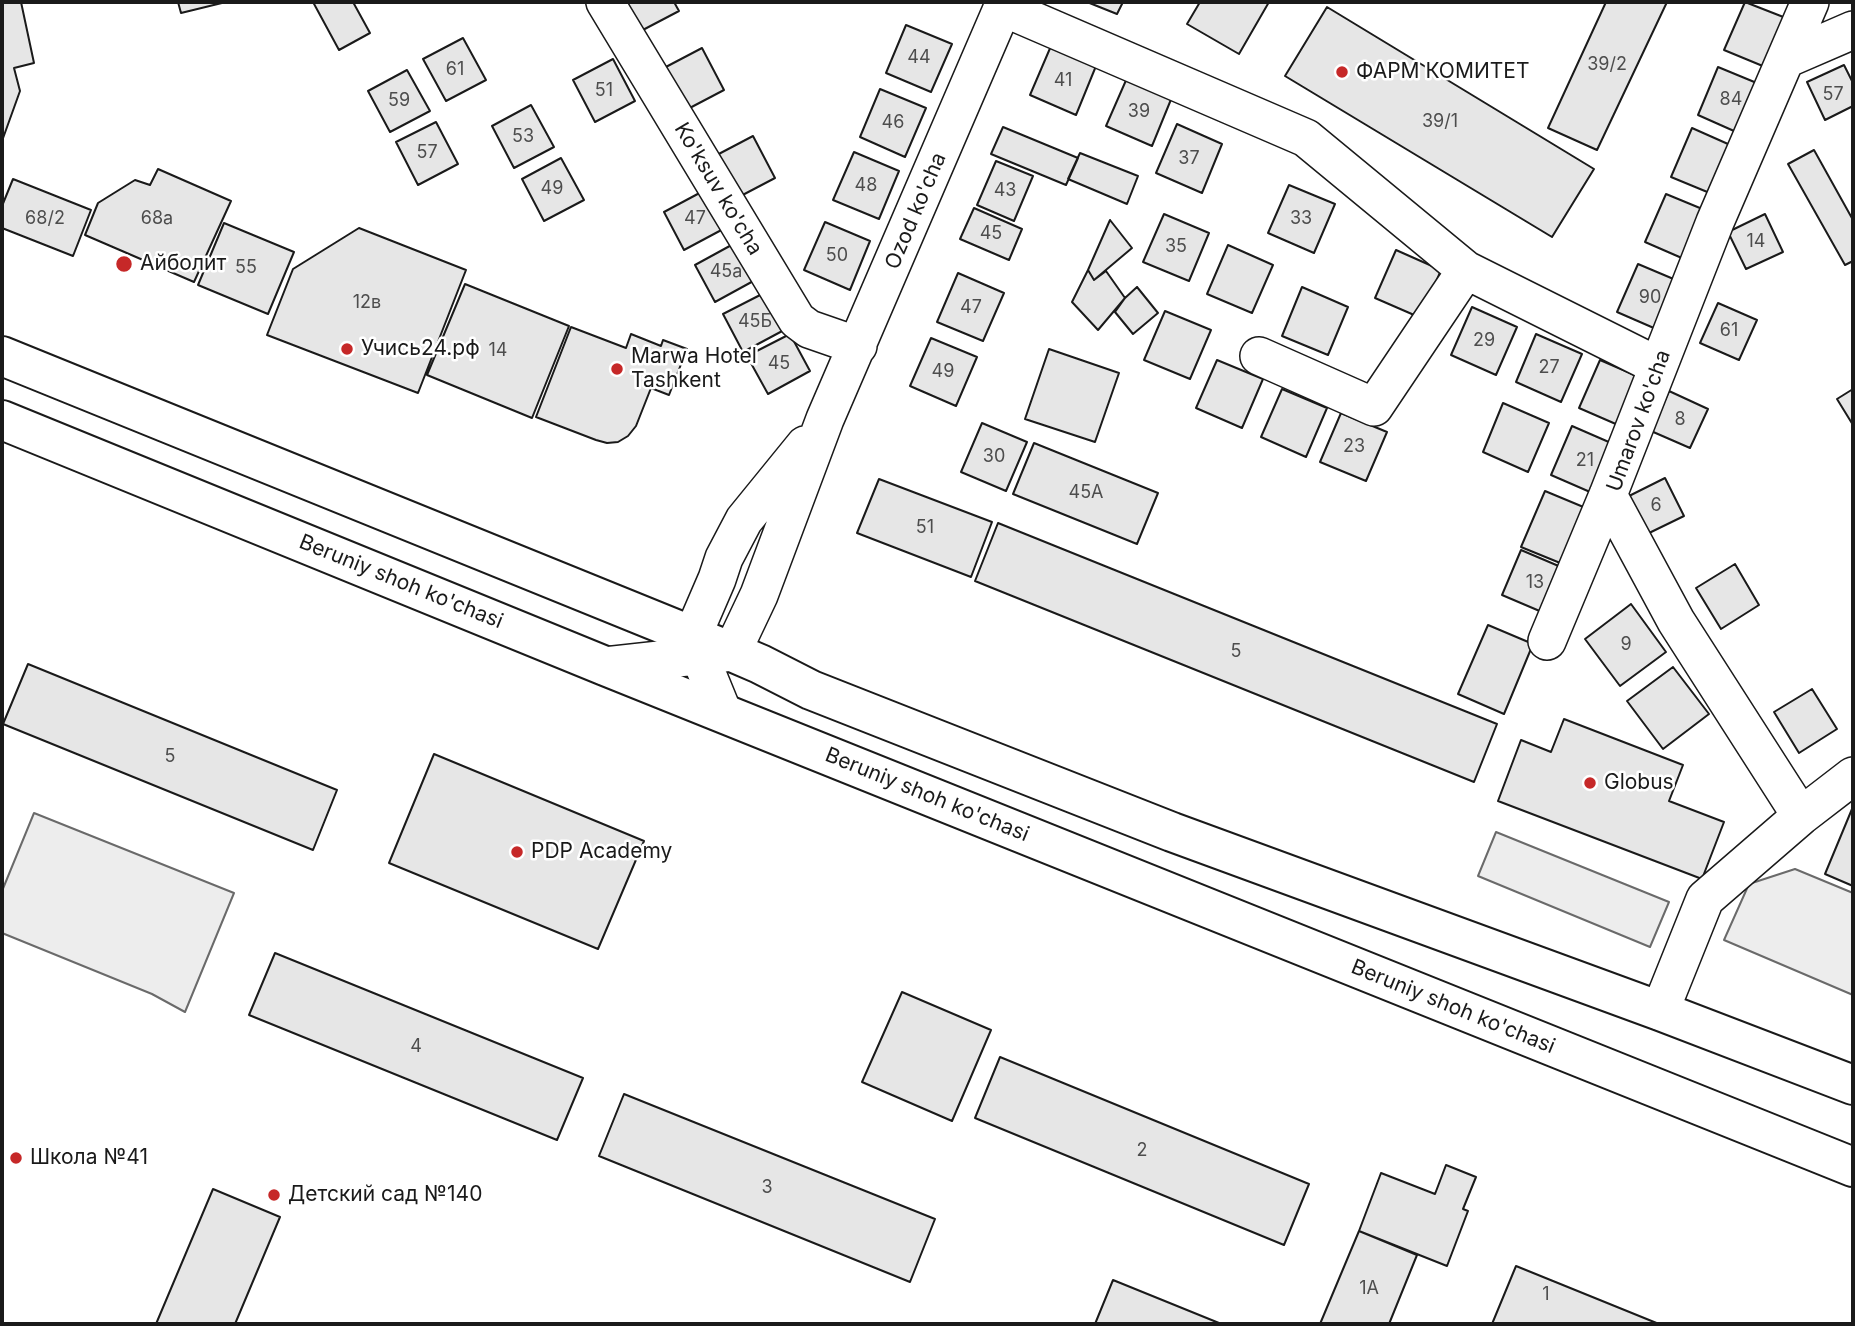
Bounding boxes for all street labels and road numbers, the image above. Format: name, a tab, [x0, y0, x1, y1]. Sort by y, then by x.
street label: Ko'ksuv ko'cha	[669, 118, 767, 260]
street label: Ozod ko'cha	[880, 149, 952, 273]
street label: Umarov ko'cha	[1602, 347, 1676, 495]
street label: Beruniy shoh ko'chasi	[295, 530, 507, 634]
street label: Beruniy shoh ko'chasi	[821, 743, 1033, 847]
street label: Beruniy shoh ko'chasi	[1347, 955, 1559, 1059]

